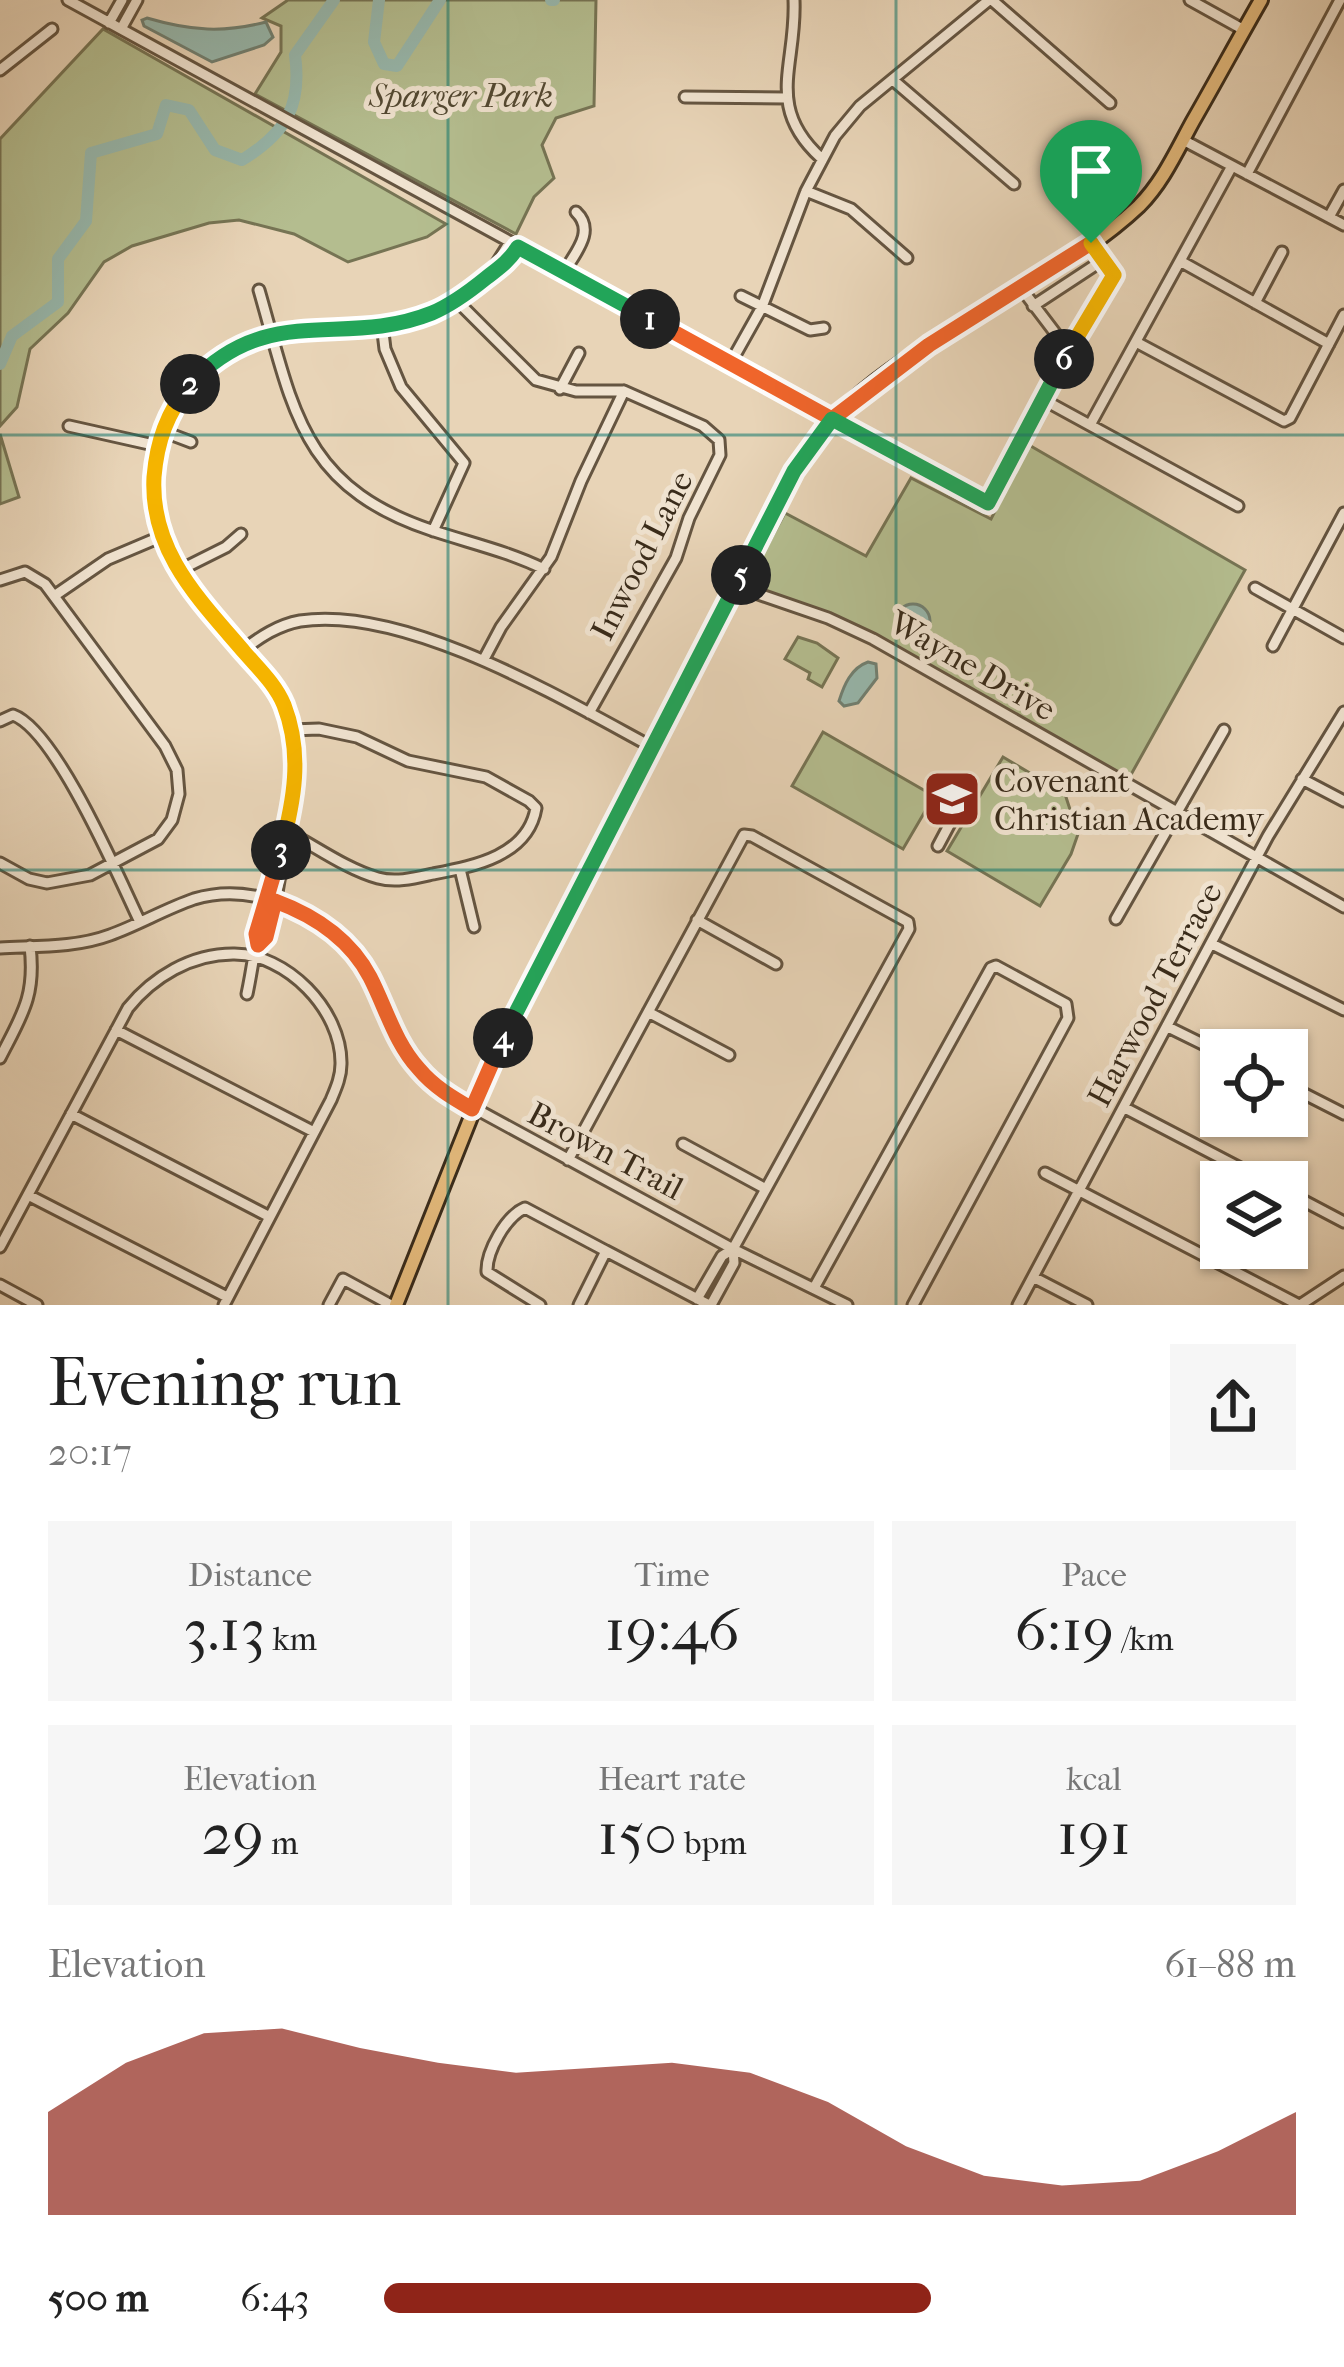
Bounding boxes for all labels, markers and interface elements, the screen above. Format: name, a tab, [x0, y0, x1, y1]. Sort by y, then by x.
park label: Sparger Park	[368, 77, 553, 116]
pin	[1040, 120, 1142, 243]
icon: arrive	[1058, 138, 1124, 204]
pin: 1	[620, 289, 680, 349]
text: 1	[644, 299, 656, 338]
pin: 6	[1034, 329, 1094, 389]
text: 6	[1055, 339, 1073, 378]
pin: 2	[160, 354, 220, 414]
text: 2	[182, 364, 198, 403]
street label: Inwood Lane	[583, 465, 702, 647]
pin: 5	[711, 545, 771, 605]
text: 5	[734, 555, 748, 594]
street label: Wayne Drive	[881, 603, 1062, 730]
place label: Covenant Christian Academy	[994, 762, 1265, 839]
school or university icon: Covenant Christian Academy	[921, 768, 983, 830]
pin: 3	[251, 820, 311, 880]
text: 3	[274, 830, 288, 869]
street label: Harwood Terrace	[1080, 876, 1231, 1113]
pin: 4	[473, 1008, 533, 1068]
text: 4	[493, 1018, 513, 1057]
map controls	[1200, 1029, 1308, 1269]
button: locate	[1200, 1029, 1308, 1137]
street label: Brown Trail	[521, 1094, 690, 1209]
button: layers	[1200, 1161, 1308, 1269]
button: share	[1170, 1344, 1296, 1470]
text: Evening run	[48, 1345, 401, 1422]
text: 20:17	[48, 1429, 132, 1475]
text: Distance	[188, 1556, 312, 1595]
text: Time	[635, 1556, 710, 1595]
text: Pace	[1061, 1556, 1127, 1595]
text: 3.13	[183, 1595, 265, 1666]
text: 19:46	[604, 1595, 740, 1666]
text: 6:19	[1014, 1595, 1114, 1666]
text: km	[265, 1620, 317, 1659]
text: /km	[1114, 1620, 1174, 1659]
text: Elevation	[183, 1760, 317, 1799]
text: Heart rate	[598, 1760, 746, 1799]
text: kcal	[1066, 1760, 1122, 1799]
text: 29	[202, 1799, 264, 1870]
text: 150	[597, 1799, 677, 1870]
text: 191	[1057, 1799, 1131, 1870]
text: m	[264, 1824, 298, 1863]
text: bpm	[677, 1824, 747, 1863]
text: Elevation	[48, 1941, 206, 1987]
text: 61–88 m	[1164, 1941, 1296, 1987]
text: 500 m	[48, 2275, 149, 2321]
text: 6:43	[240, 2275, 310, 2321]

